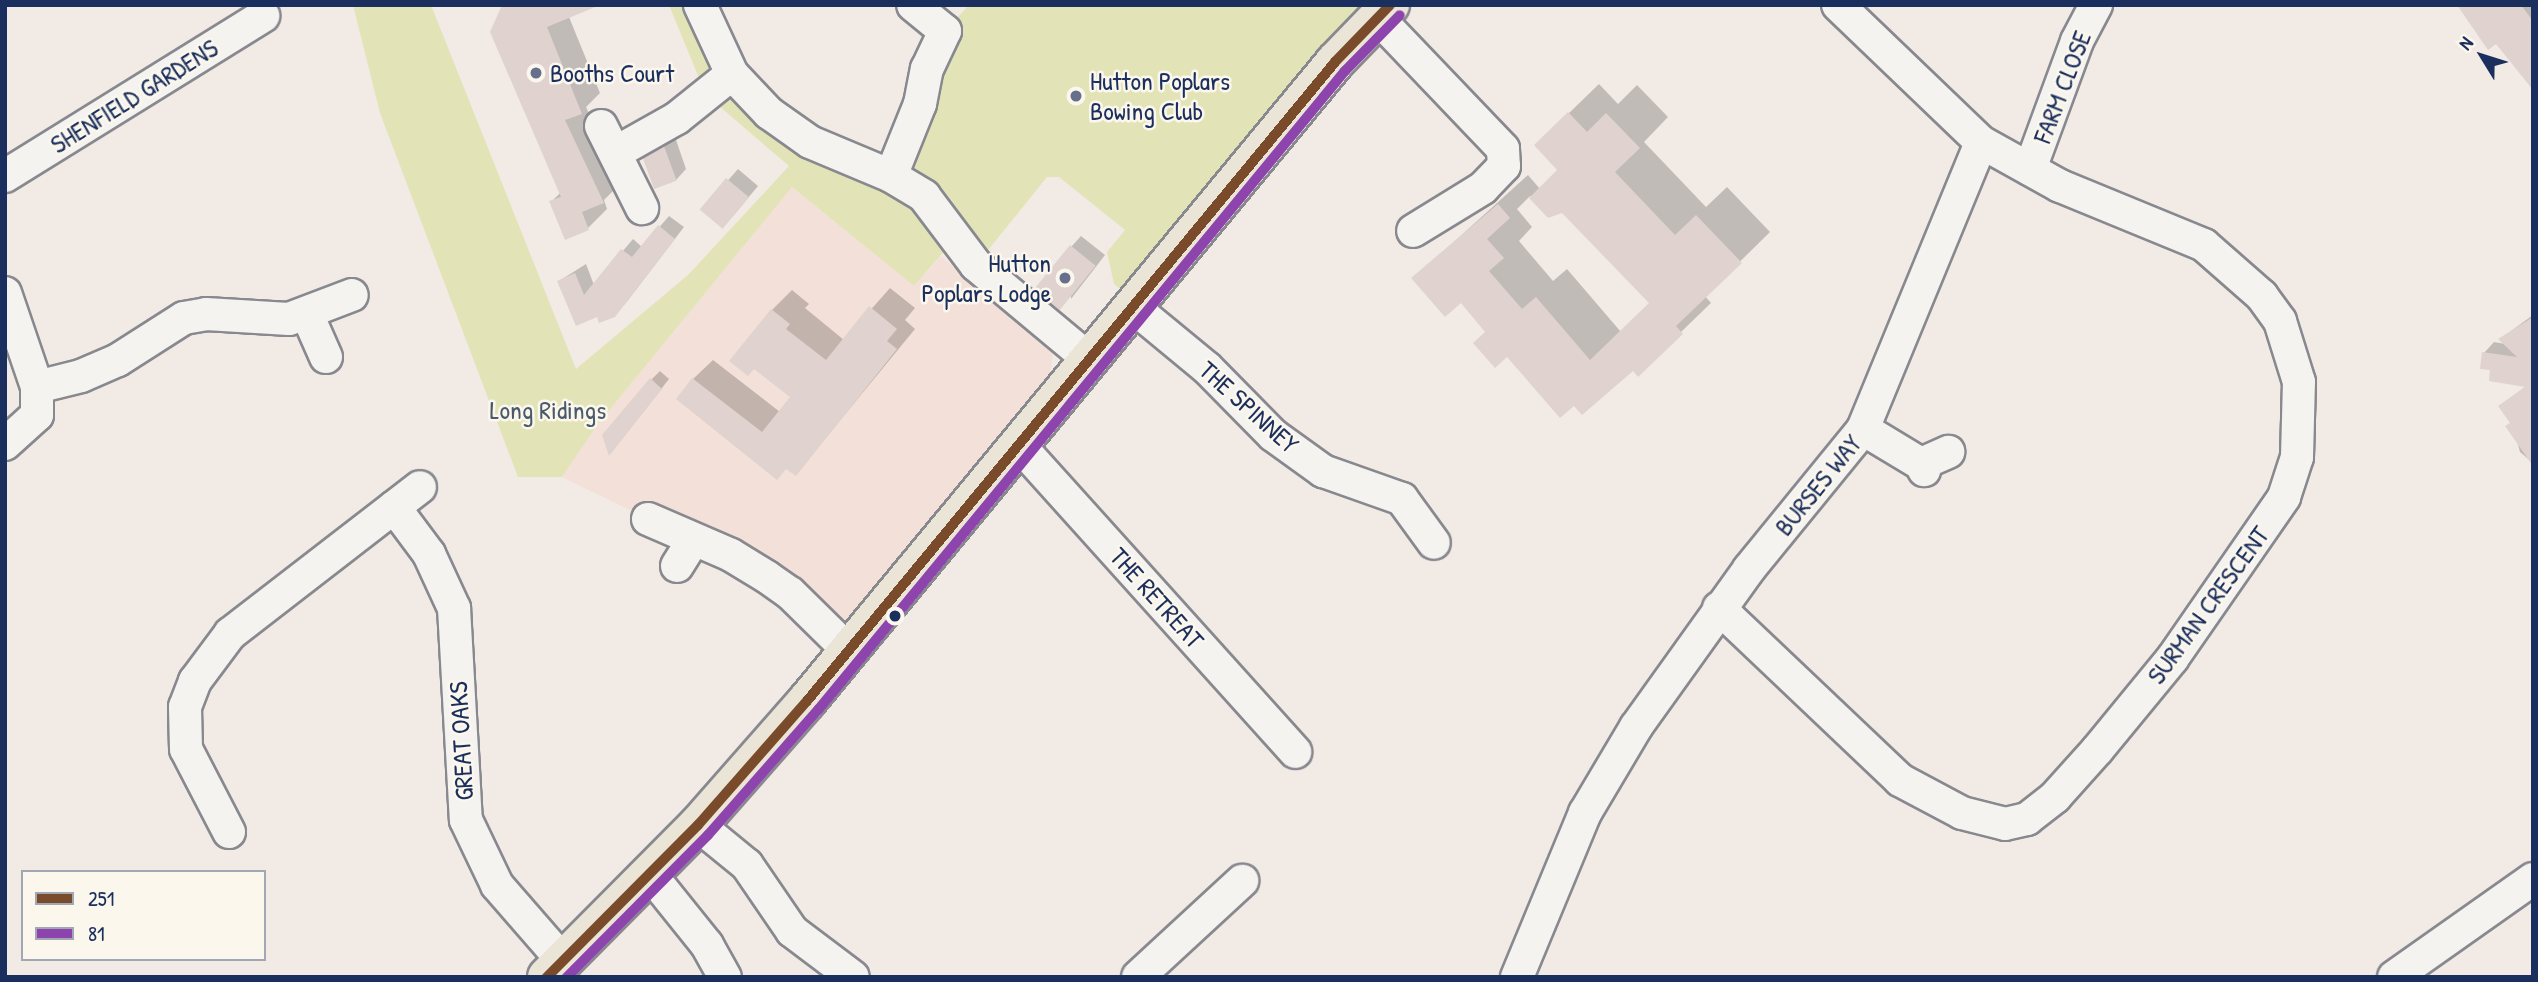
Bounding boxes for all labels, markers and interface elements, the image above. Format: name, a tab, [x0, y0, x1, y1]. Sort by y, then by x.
north arrow	[2447, 21, 2517, 91]
street label: FARM CLOSE	[2026, 27, 2098, 147]
text: N	[2452, 31, 2479, 55]
street label: SHENFIELD GARDENS	[45, 32, 223, 160]
place label: Booths Court	[550, 57, 674, 89]
marker: Booths Court	[528, 65, 544, 81]
place label: Hutton Poplars Bowing Club	[1090, 65, 1230, 126]
marker: Hutton Poplars Bowing Club	[1068, 88, 1084, 104]
place label: Hutton Poplars Lodge	[922, 247, 1051, 308]
marker: Hutton Poplars Lodge	[1057, 270, 1073, 286]
street label: THE SPINNEY	[1193, 354, 1305, 460]
park label: Long Ridings	[490, 394, 606, 426]
street label: BURSES WAY	[1768, 428, 1868, 542]
street label: SURMAN CRESCENT	[2140, 520, 2276, 690]
street label: THE RETREAT	[1103, 541, 1211, 655]
unlabelled marker	[888, 609, 902, 623]
street label: GREAT OAKS	[442, 681, 480, 801]
legend	[21, 870, 266, 961]
text: 251	[88, 884, 114, 913]
text: 81	[88, 919, 105, 948]

